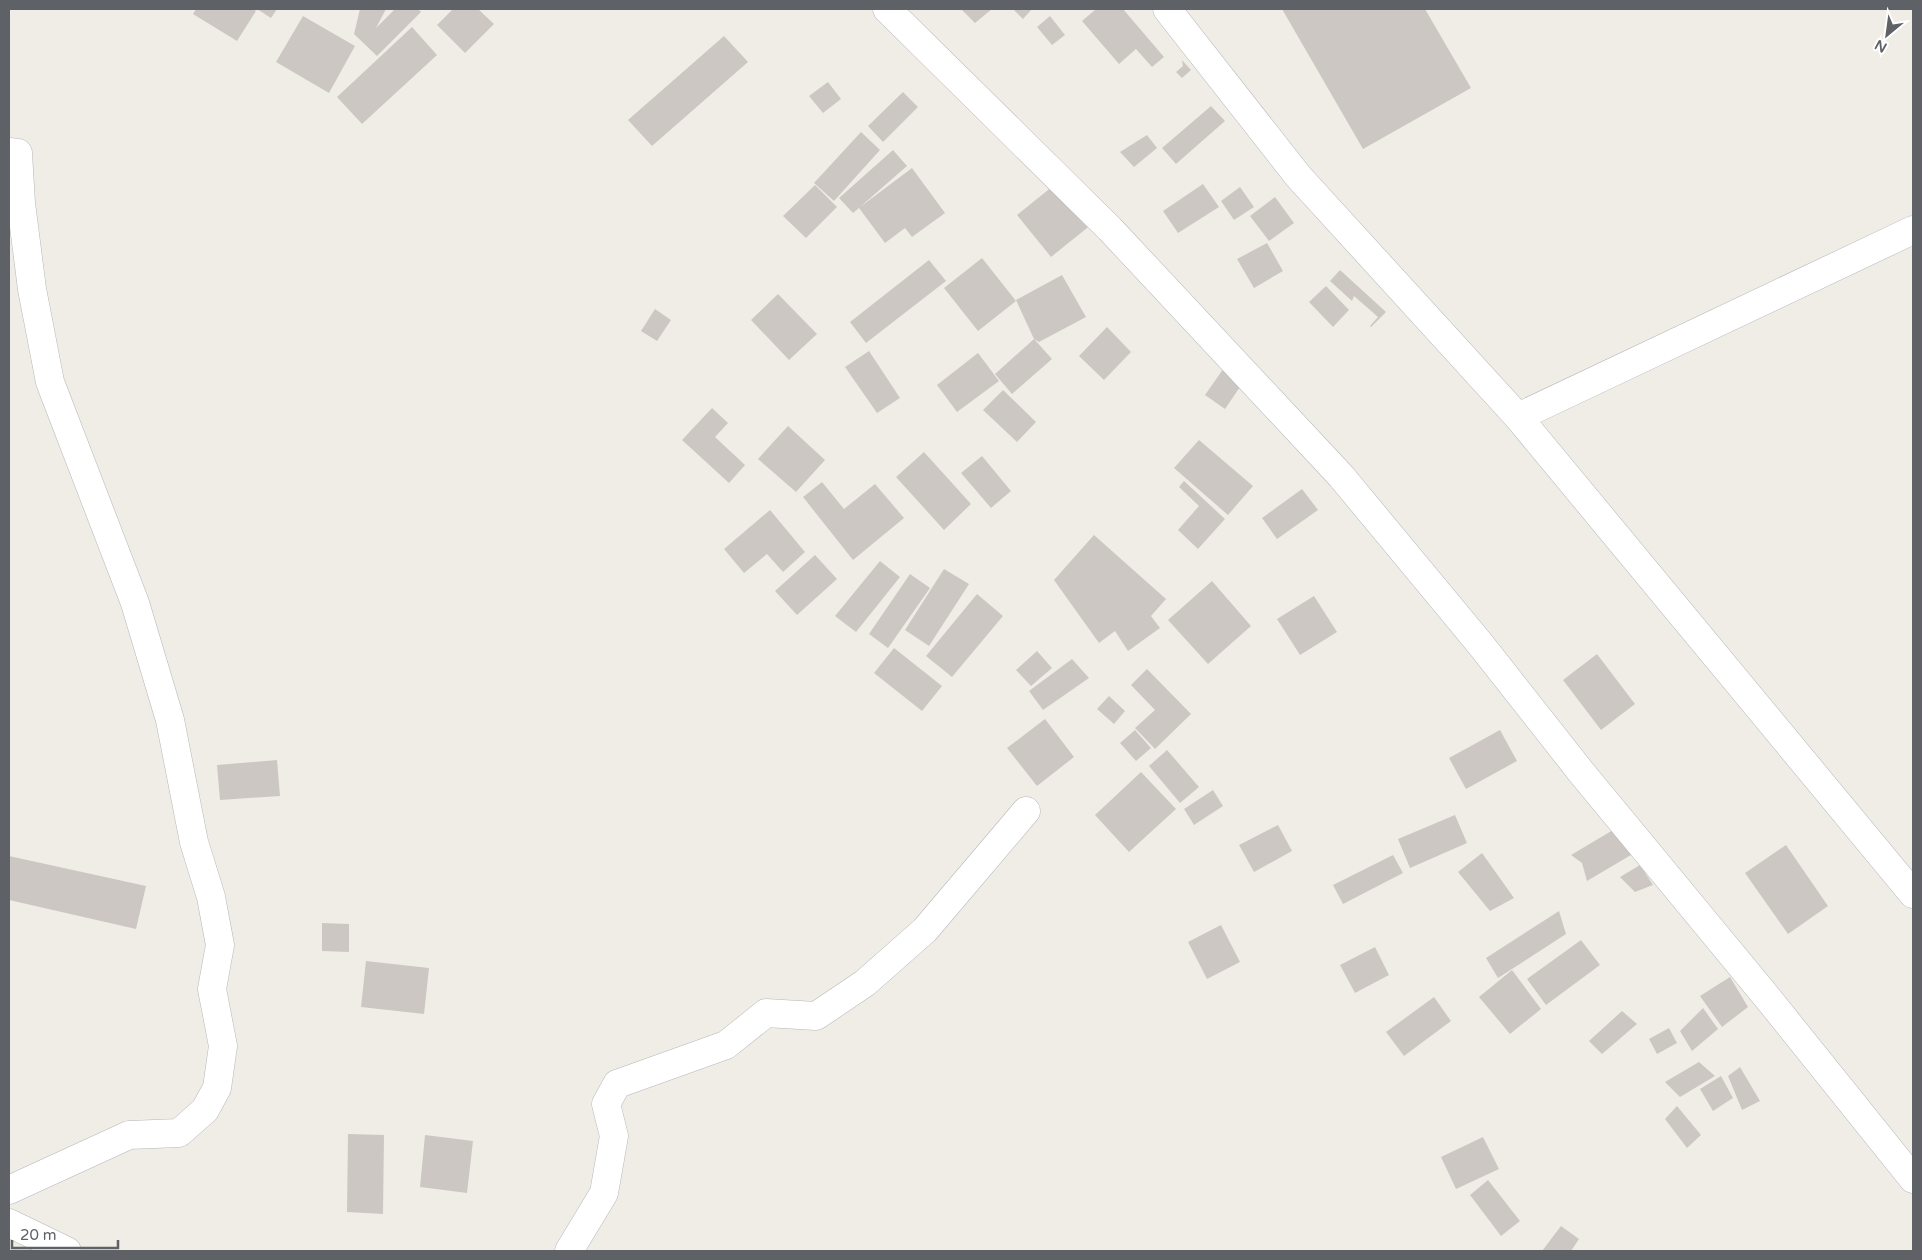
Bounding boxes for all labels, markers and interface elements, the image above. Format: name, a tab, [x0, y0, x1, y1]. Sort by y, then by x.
north arrow	[1862, 10, 1912, 60]
text: N	[1872, 36, 1890, 56]
scale bar	[12, 1218, 119, 1250]
text: 20 m	[20, 1226, 57, 1244]

